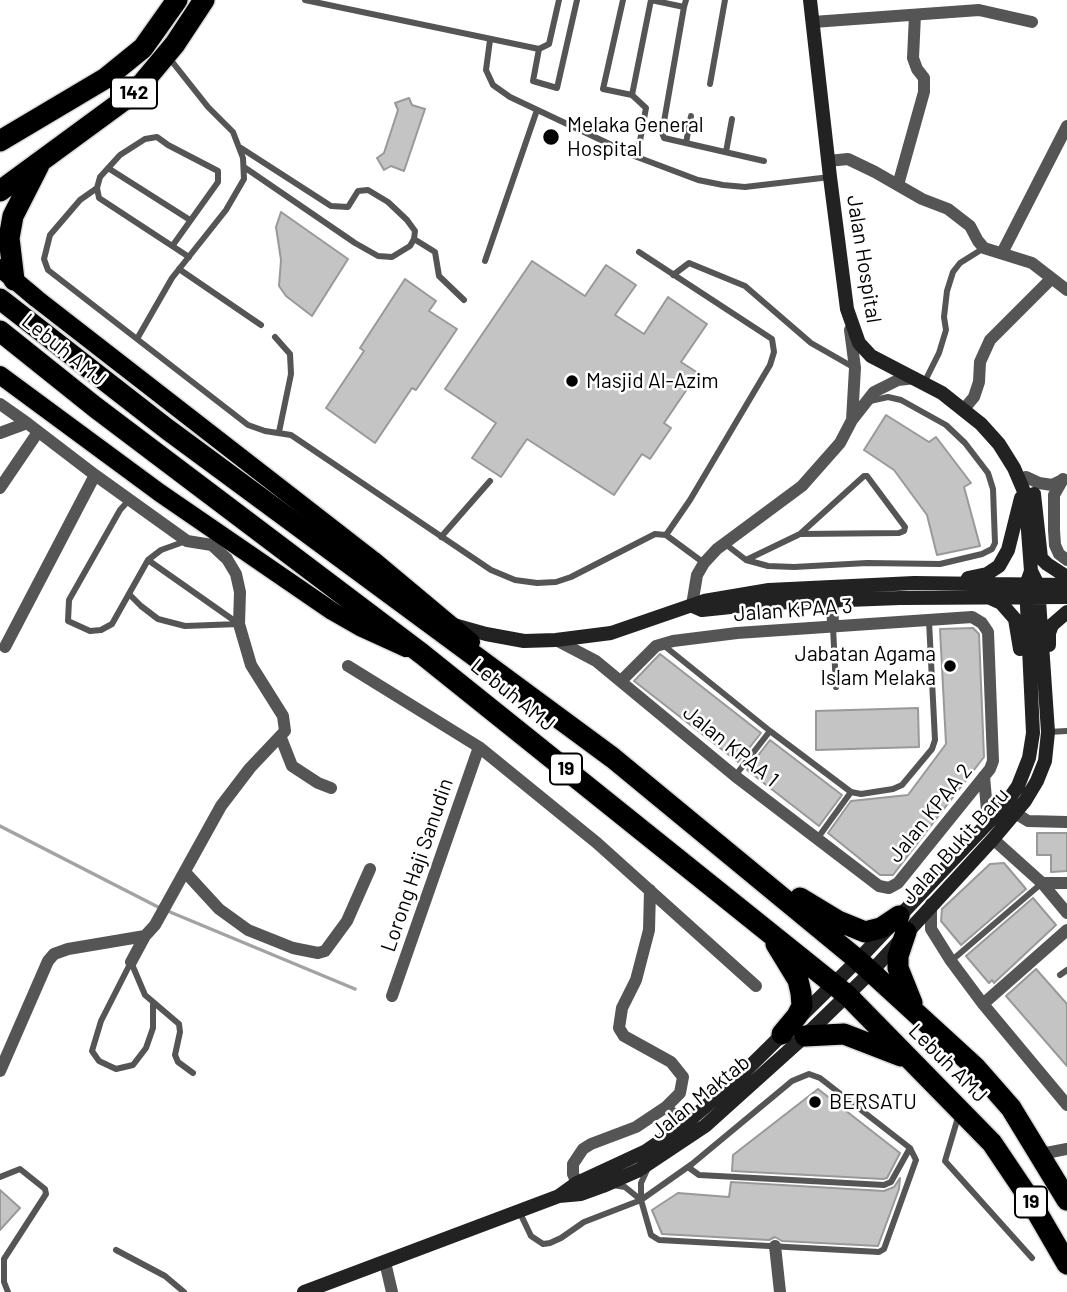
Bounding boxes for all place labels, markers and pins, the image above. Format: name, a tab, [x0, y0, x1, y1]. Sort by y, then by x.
place label: Melaka General Hospital	[567, 112, 704, 162]
marker: Melaka General Hospital	[541, 127, 561, 147]
place label: Masjid Al-Azim	[586, 368, 719, 394]
marker: Masjid Al-Azim	[564, 373, 580, 389]
place label: Jabatan Agama Islam Melaka	[795, 641, 936, 691]
marker: Jabatan Agama Islam Melaka	[942, 658, 958, 674]
place label: BERSATU	[829, 1089, 917, 1115]
marker: BERSATU	[807, 1094, 823, 1110]

